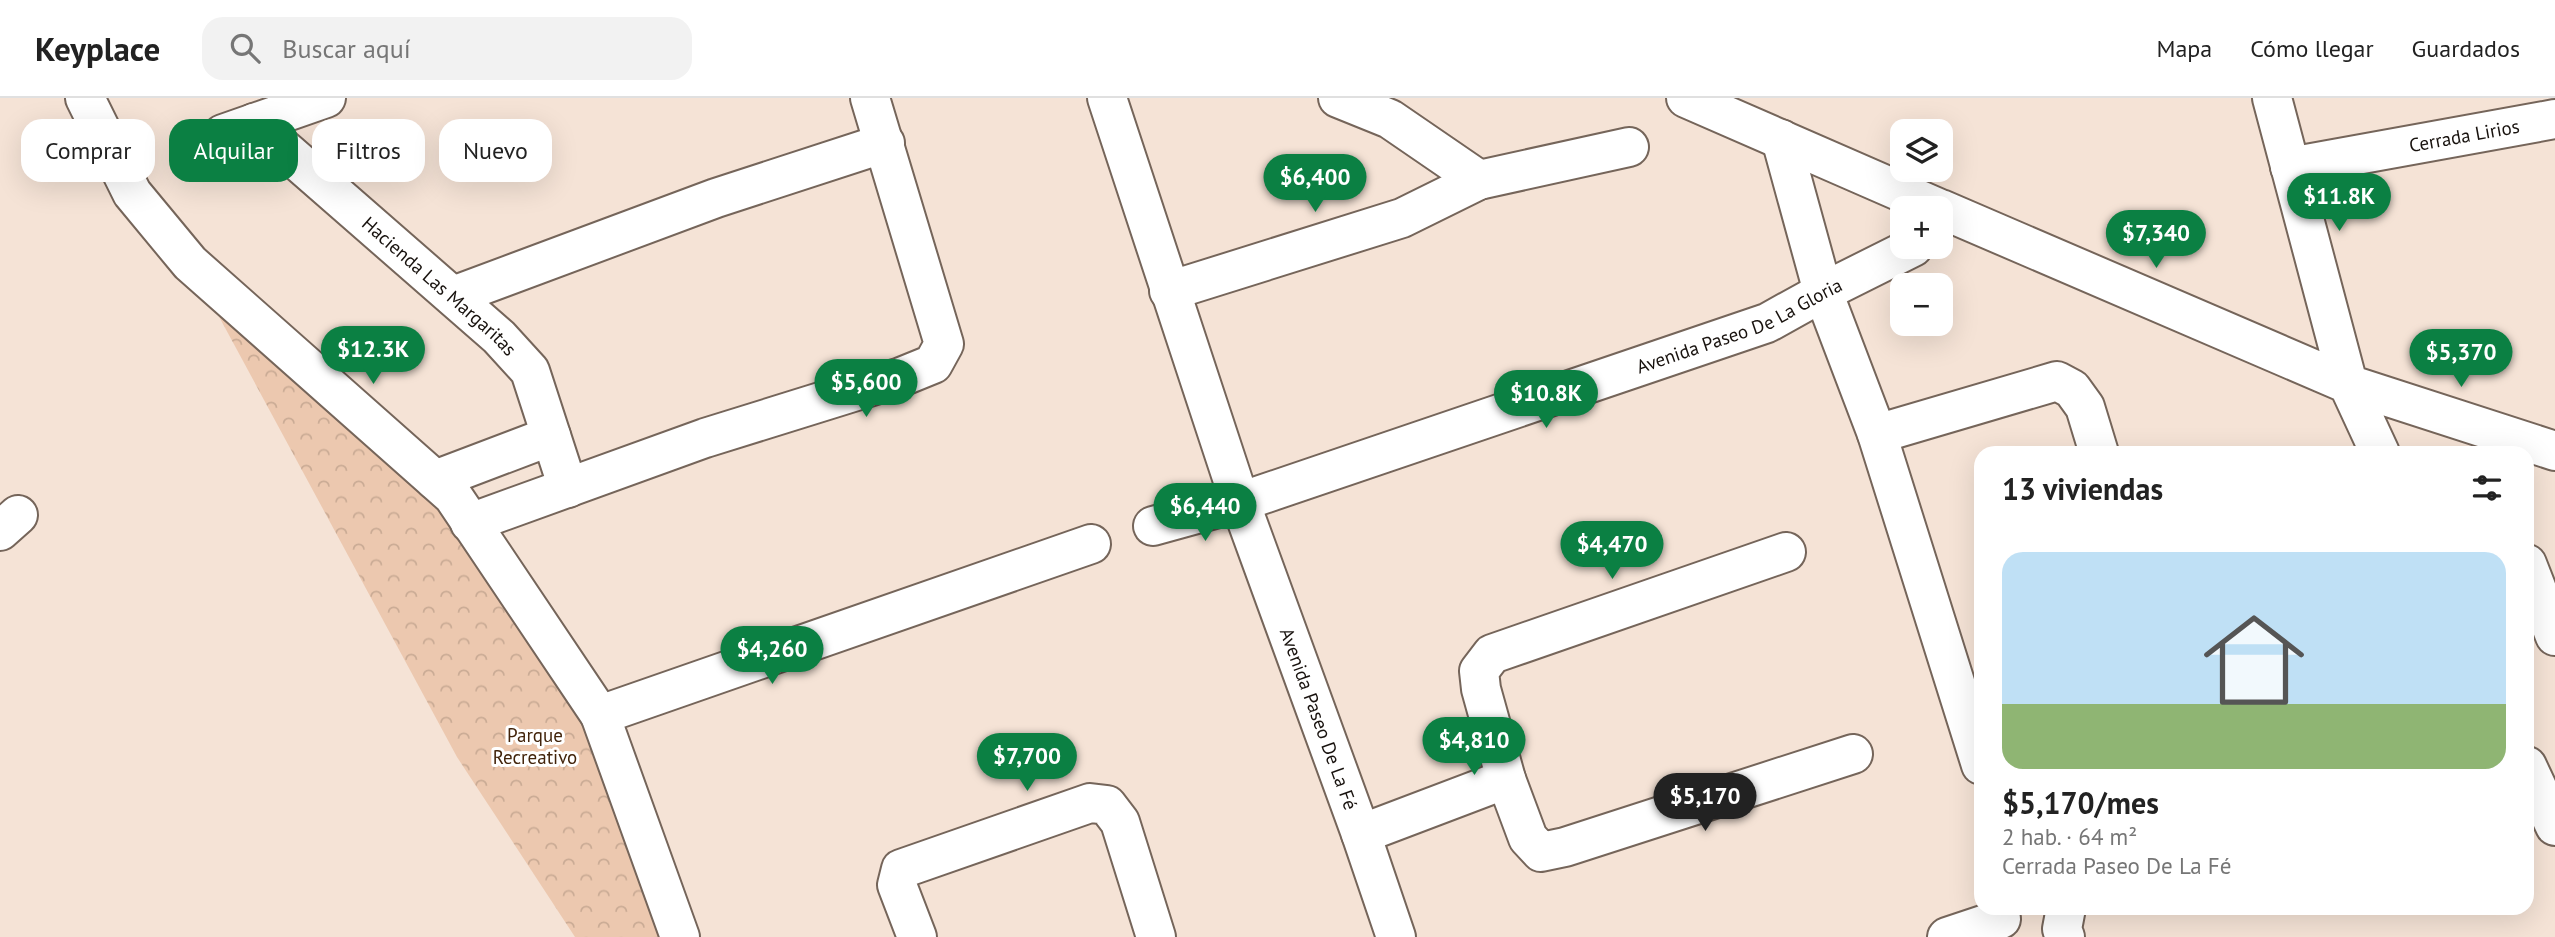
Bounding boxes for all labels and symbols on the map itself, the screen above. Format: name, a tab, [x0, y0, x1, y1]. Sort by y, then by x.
street label: Cerrada Lirios	[2407, 114, 2521, 157]
pin: $6,400	[1258, 155, 1372, 214]
pin: $11.8K	[2282, 174, 2396, 233]
street label: Hacienda Las Margaritas	[357, 211, 522, 361]
pin: $7,340	[2099, 211, 2213, 270]
street label: Avenida Paseo De La Gloria	[1633, 272, 1846, 379]
pin: $12.3K	[316, 327, 430, 386]
pin: $5,370	[2404, 330, 2518, 389]
pin: $5,600	[809, 360, 923, 419]
pin: $10.8K	[1489, 370, 1603, 430]
pin: $6,440	[1148, 484, 1262, 543]
pin: $4,470	[1555, 522, 1669, 581]
street label: Avenida Paseo De La Fé	[1275, 624, 1363, 813]
pin: $4,260	[715, 626, 829, 686]
pin: $4,810	[1417, 718, 1531, 777]
park label: Parque Recreativo	[493, 723, 577, 769]
pin: $7,700	[970, 734, 1084, 793]
pin: $5,170	[1648, 774, 1762, 833]

